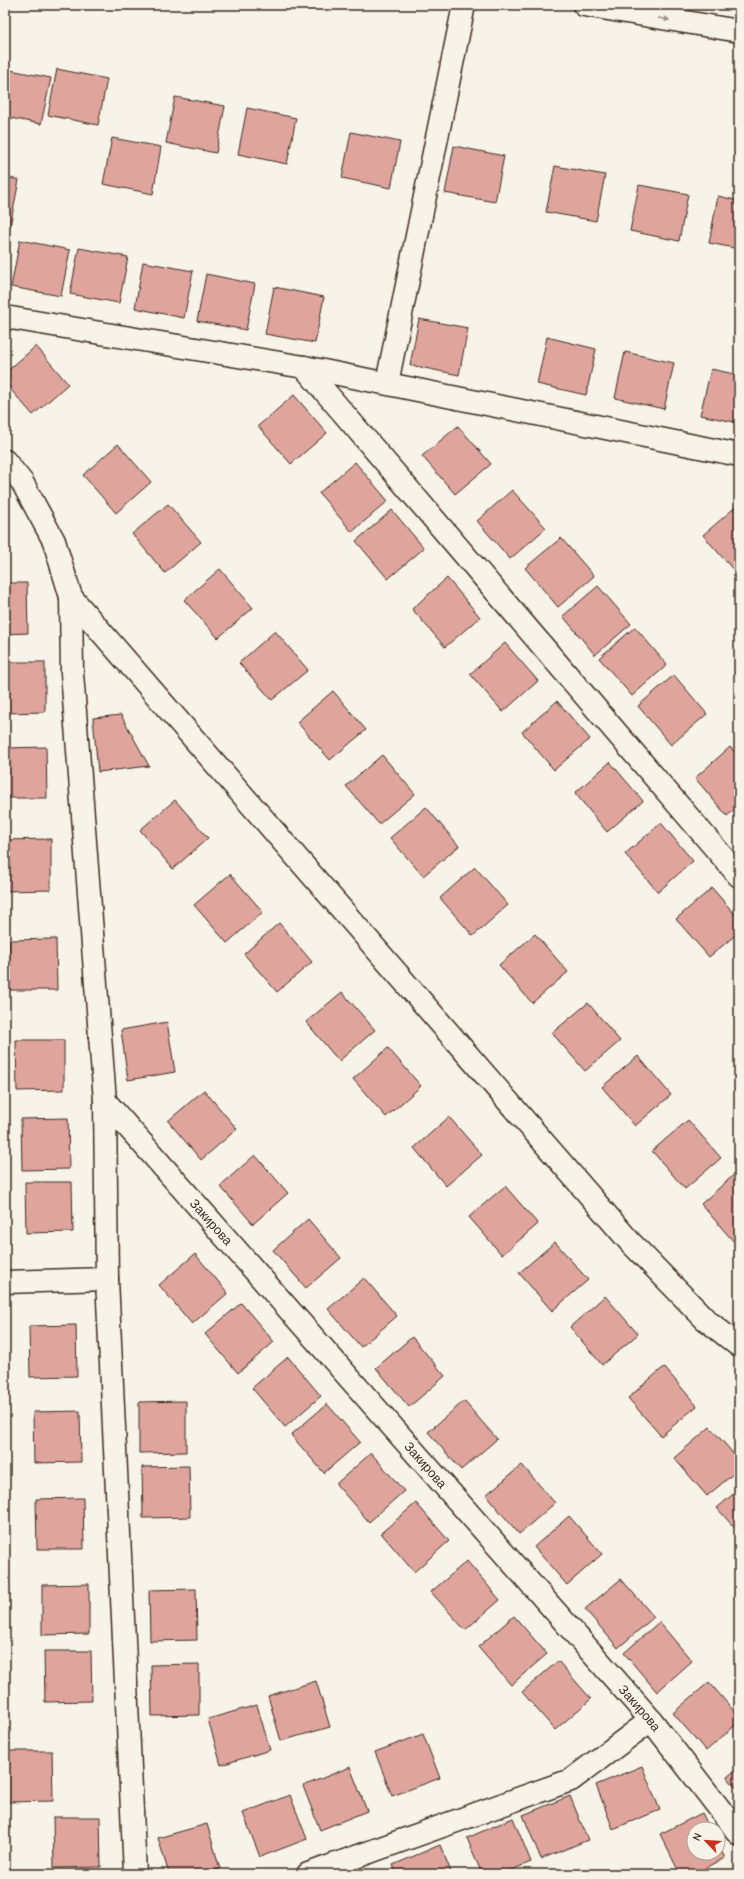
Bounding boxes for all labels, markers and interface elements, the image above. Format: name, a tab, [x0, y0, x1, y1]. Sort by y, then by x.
one-way arrow	[658, 16, 670, 22]
street label: Закирова	[187, 1196, 236, 1249]
street label: Закирова	[401, 1439, 450, 1492]
street label: Закирова	[615, 1682, 664, 1735]
north arrow	[686, 1821, 726, 1861]
text: N	[690, 1831, 705, 1843]

